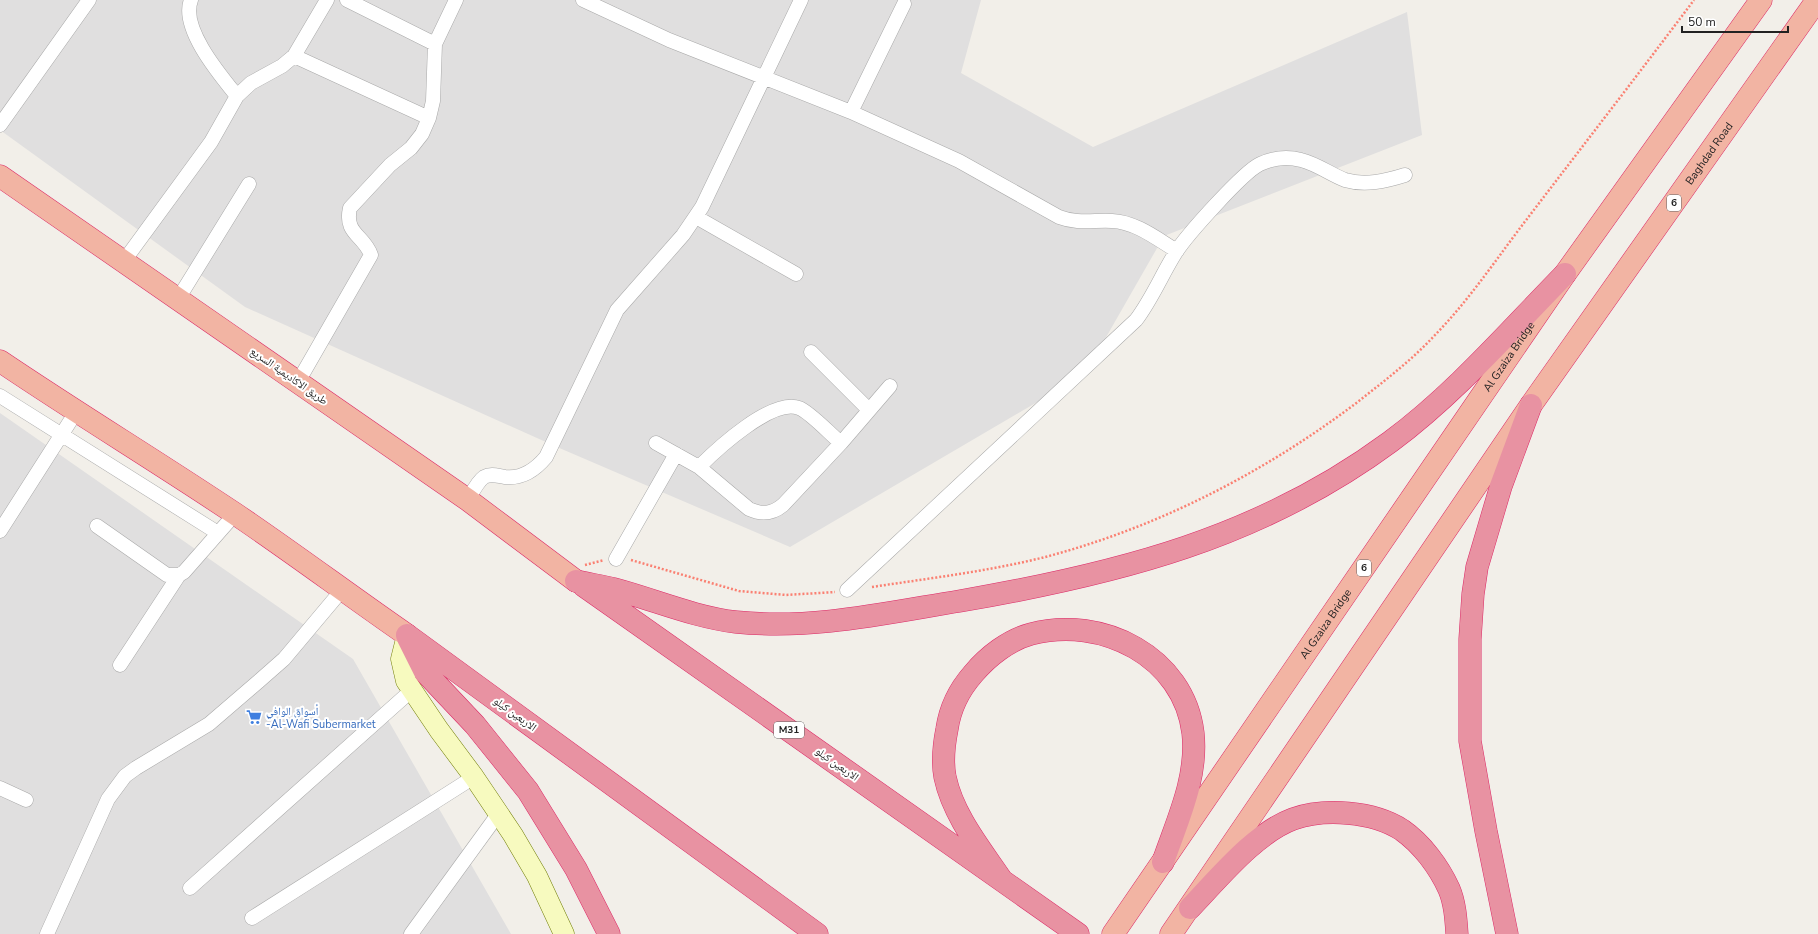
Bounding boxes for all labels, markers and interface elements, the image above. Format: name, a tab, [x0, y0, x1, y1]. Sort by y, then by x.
scale bar	[1682, 8, 1788, 34]
text: 50 m	[1688, 14, 1716, 30]
street label: Baghdad Road	[1682, 119, 1736, 187]
road number: 6	[1667, 195, 1681, 211]
street label: Al Gzaiza Bridge	[1479, 318, 1538, 395]
street label: طريق الاكاديمية السريع	[247, 344, 331, 408]
road number: 6	[1357, 560, 1371, 576]
street label: Al Gzaiza Bridge	[1296, 586, 1355, 662]
street label: الاربعين كيلو	[490, 693, 540, 735]
place label: أسواق الوافي -Al-Wafi Subermarket	[266, 704, 376, 732]
supermarket icon: أسواق الوافي -Al-Wafi Subermarket	[245, 708, 263, 726]
road number: M31	[774, 722, 804, 738]
street label: الاربعين كيلو	[812, 744, 862, 784]

